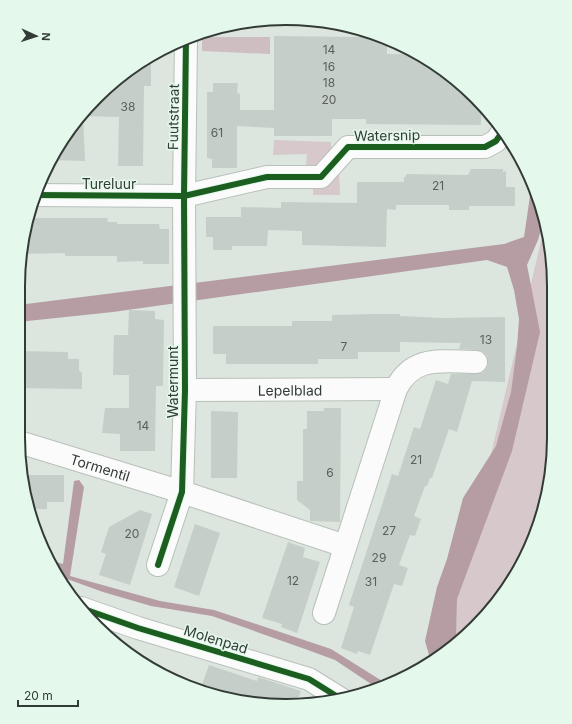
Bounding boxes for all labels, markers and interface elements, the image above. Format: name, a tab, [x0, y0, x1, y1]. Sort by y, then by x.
north arrow	[16, 16, 56, 56]
text: N	[39, 32, 53, 41]
house number: 14	[323, 42, 336, 57]
house number: 16	[323, 59, 335, 74]
house number: 18	[323, 75, 335, 90]
street label: Fuutstraat	[164, 83, 182, 150]
house number: 20	[322, 92, 336, 107]
house number: 38	[121, 99, 135, 114]
house number: 61	[211, 125, 223, 140]
street label: Watersnip	[354, 126, 420, 144]
street label: Tureluur	[82, 175, 136, 192]
house number: 21	[432, 178, 444, 193]
house number: 13	[480, 332, 492, 347]
house number: 7	[341, 339, 348, 354]
street label: Watermunt	[164, 345, 181, 418]
street label: Lepelblad	[258, 381, 322, 398]
house number: 14	[137, 418, 150, 433]
street label: Tormentil	[68, 450, 132, 484]
house number: 21	[410, 452, 422, 467]
house number: 6	[326, 465, 334, 480]
house number: 27	[382, 523, 396, 538]
house number: 20	[125, 526, 139, 541]
house number: 29	[372, 550, 386, 565]
house number: 12	[287, 573, 299, 588]
house number: 31	[365, 574, 377, 589]
street label: Molenpad	[182, 621, 250, 657]
scale bar	[18, 682, 78, 708]
text: 20 m	[24, 688, 53, 703]

